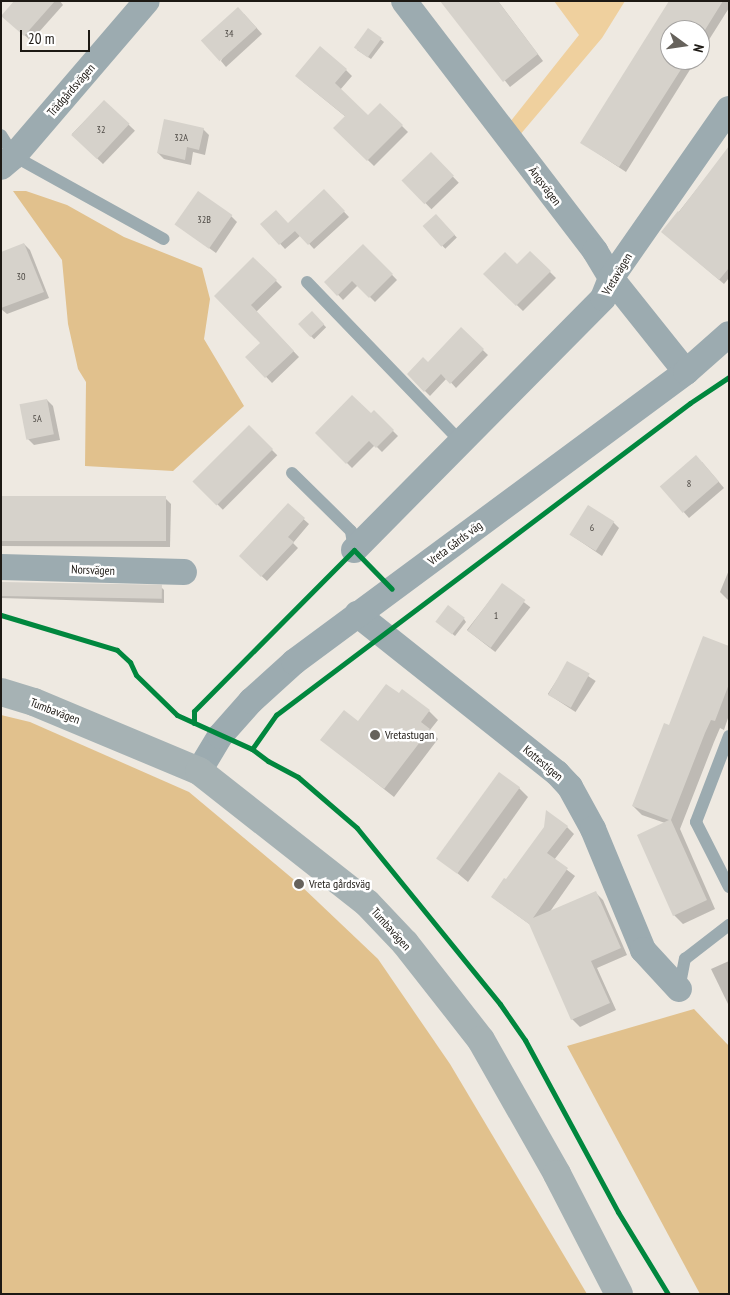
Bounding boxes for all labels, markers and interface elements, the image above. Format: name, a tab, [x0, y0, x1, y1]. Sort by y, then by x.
scale bar	[22, 20, 92, 52]
north arrow	[660, 20, 710, 70]
house number: 34	[225, 28, 233, 40]
text: 20 m	[28, 29, 54, 48]
text: N	[689, 43, 708, 54]
street label: Trädgårdsvägen	[44, 61, 98, 119]
house number: 32	[97, 124, 105, 136]
house number: 32A	[174, 132, 188, 144]
street label: Ängsvägen	[526, 164, 564, 208]
house number: 32B	[197, 214, 211, 226]
street label: Vretavägen	[599, 250, 635, 298]
house number: 30	[17, 271, 25, 283]
house number: 5A	[32, 413, 42, 425]
house number: 8	[687, 478, 691, 490]
street label: Vreta Gårds väg	[425, 518, 485, 568]
house number: 6	[590, 522, 594, 534]
street label: Norsvägen	[71, 562, 115, 578]
house number: 1	[494, 610, 498, 622]
street label: Tumbavägen	[28, 695, 82, 727]
place label: Vretastugan	[385, 728, 434, 742]
marker: Vretastugan	[369, 729, 381, 741]
street label: Kottestigen	[520, 742, 566, 784]
place label: Vreta gårdsväg	[309, 877, 370, 891]
marker: Vreta gårdsväg	[293, 878, 305, 890]
street label: Tumbavägen	[368, 905, 414, 953]

